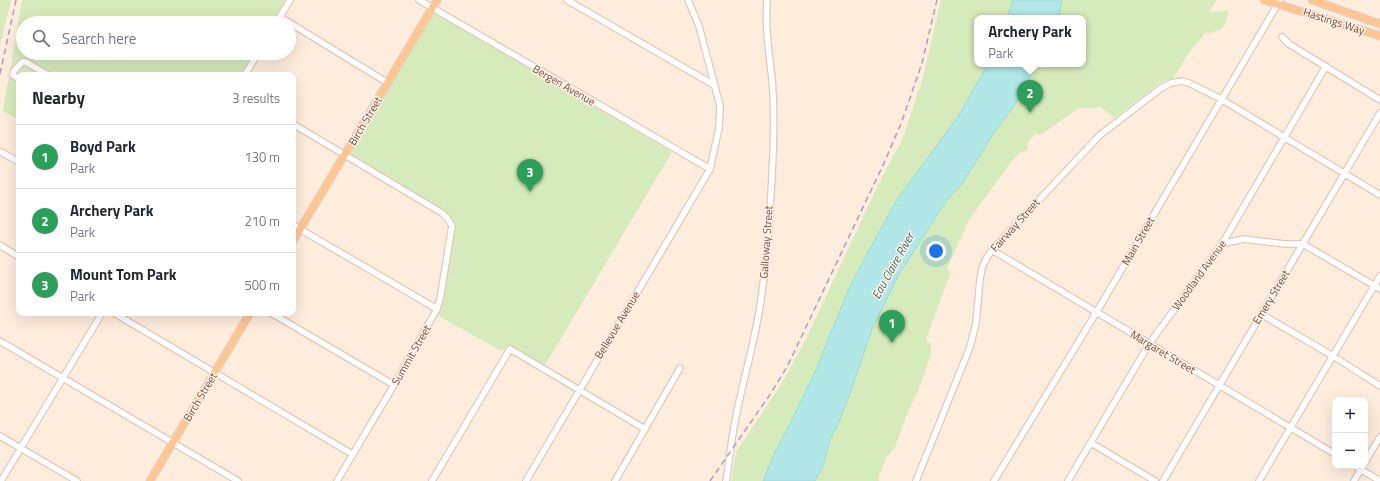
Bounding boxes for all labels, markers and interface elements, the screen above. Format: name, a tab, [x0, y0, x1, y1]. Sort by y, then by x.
street label: Hastings Way	[1301, 4, 1367, 39]
popup	[974, 15, 1086, 67]
search box	[16, 16, 296, 60]
text: Archery Park	[988, 20, 1072, 43]
icon: search	[30, 27, 52, 49]
text: Search here	[62, 27, 136, 50]
text: Park	[988, 43, 1013, 63]
street label: Bergen Avenue	[530, 61, 599, 110]
pin: 2	[1017, 80, 1043, 113]
text: Nearby	[32, 85, 85, 111]
text: 3 results	[232, 88, 280, 108]
street label: Birch Street	[344, 93, 386, 148]
text: Boyd Park	[70, 135, 136, 158]
text: 1	[41, 147, 49, 167]
text: 130 m	[244, 147, 280, 167]
text: Park	[70, 158, 95, 178]
pin: 3	[517, 159, 543, 192]
street label: Fairway Street	[987, 195, 1043, 255]
text: Archery Park	[70, 199, 153, 222]
street label: Galloway Street	[755, 205, 777, 279]
text: 2	[41, 211, 49, 231]
text: 210 m	[244, 211, 280, 231]
street label: Main Street	[1118, 214, 1158, 268]
text: Park	[70, 222, 95, 242]
water label: Eau Claire River	[866, 227, 920, 302]
street label: Woodland Avenue	[1168, 236, 1230, 314]
your location	[926, 241, 946, 261]
text: Mount Tom Park	[70, 263, 177, 286]
street label: Emery Street	[1249, 267, 1294, 327]
text: 3	[41, 275, 49, 295]
text: 500 m	[244, 275, 280, 295]
text: Park	[70, 286, 95, 306]
street label: Bellevue Avenue	[590, 288, 644, 362]
pin: 1	[879, 310, 905, 343]
street label: Summit Street	[387, 322, 435, 388]
street label: Margaret Street	[1127, 326, 1199, 378]
street label: Birch Street	[179, 369, 221, 424]
map controls	[1332, 397, 1368, 469]
button: +	[1332, 397, 1368, 433]
button: −	[1332, 433, 1368, 469]

